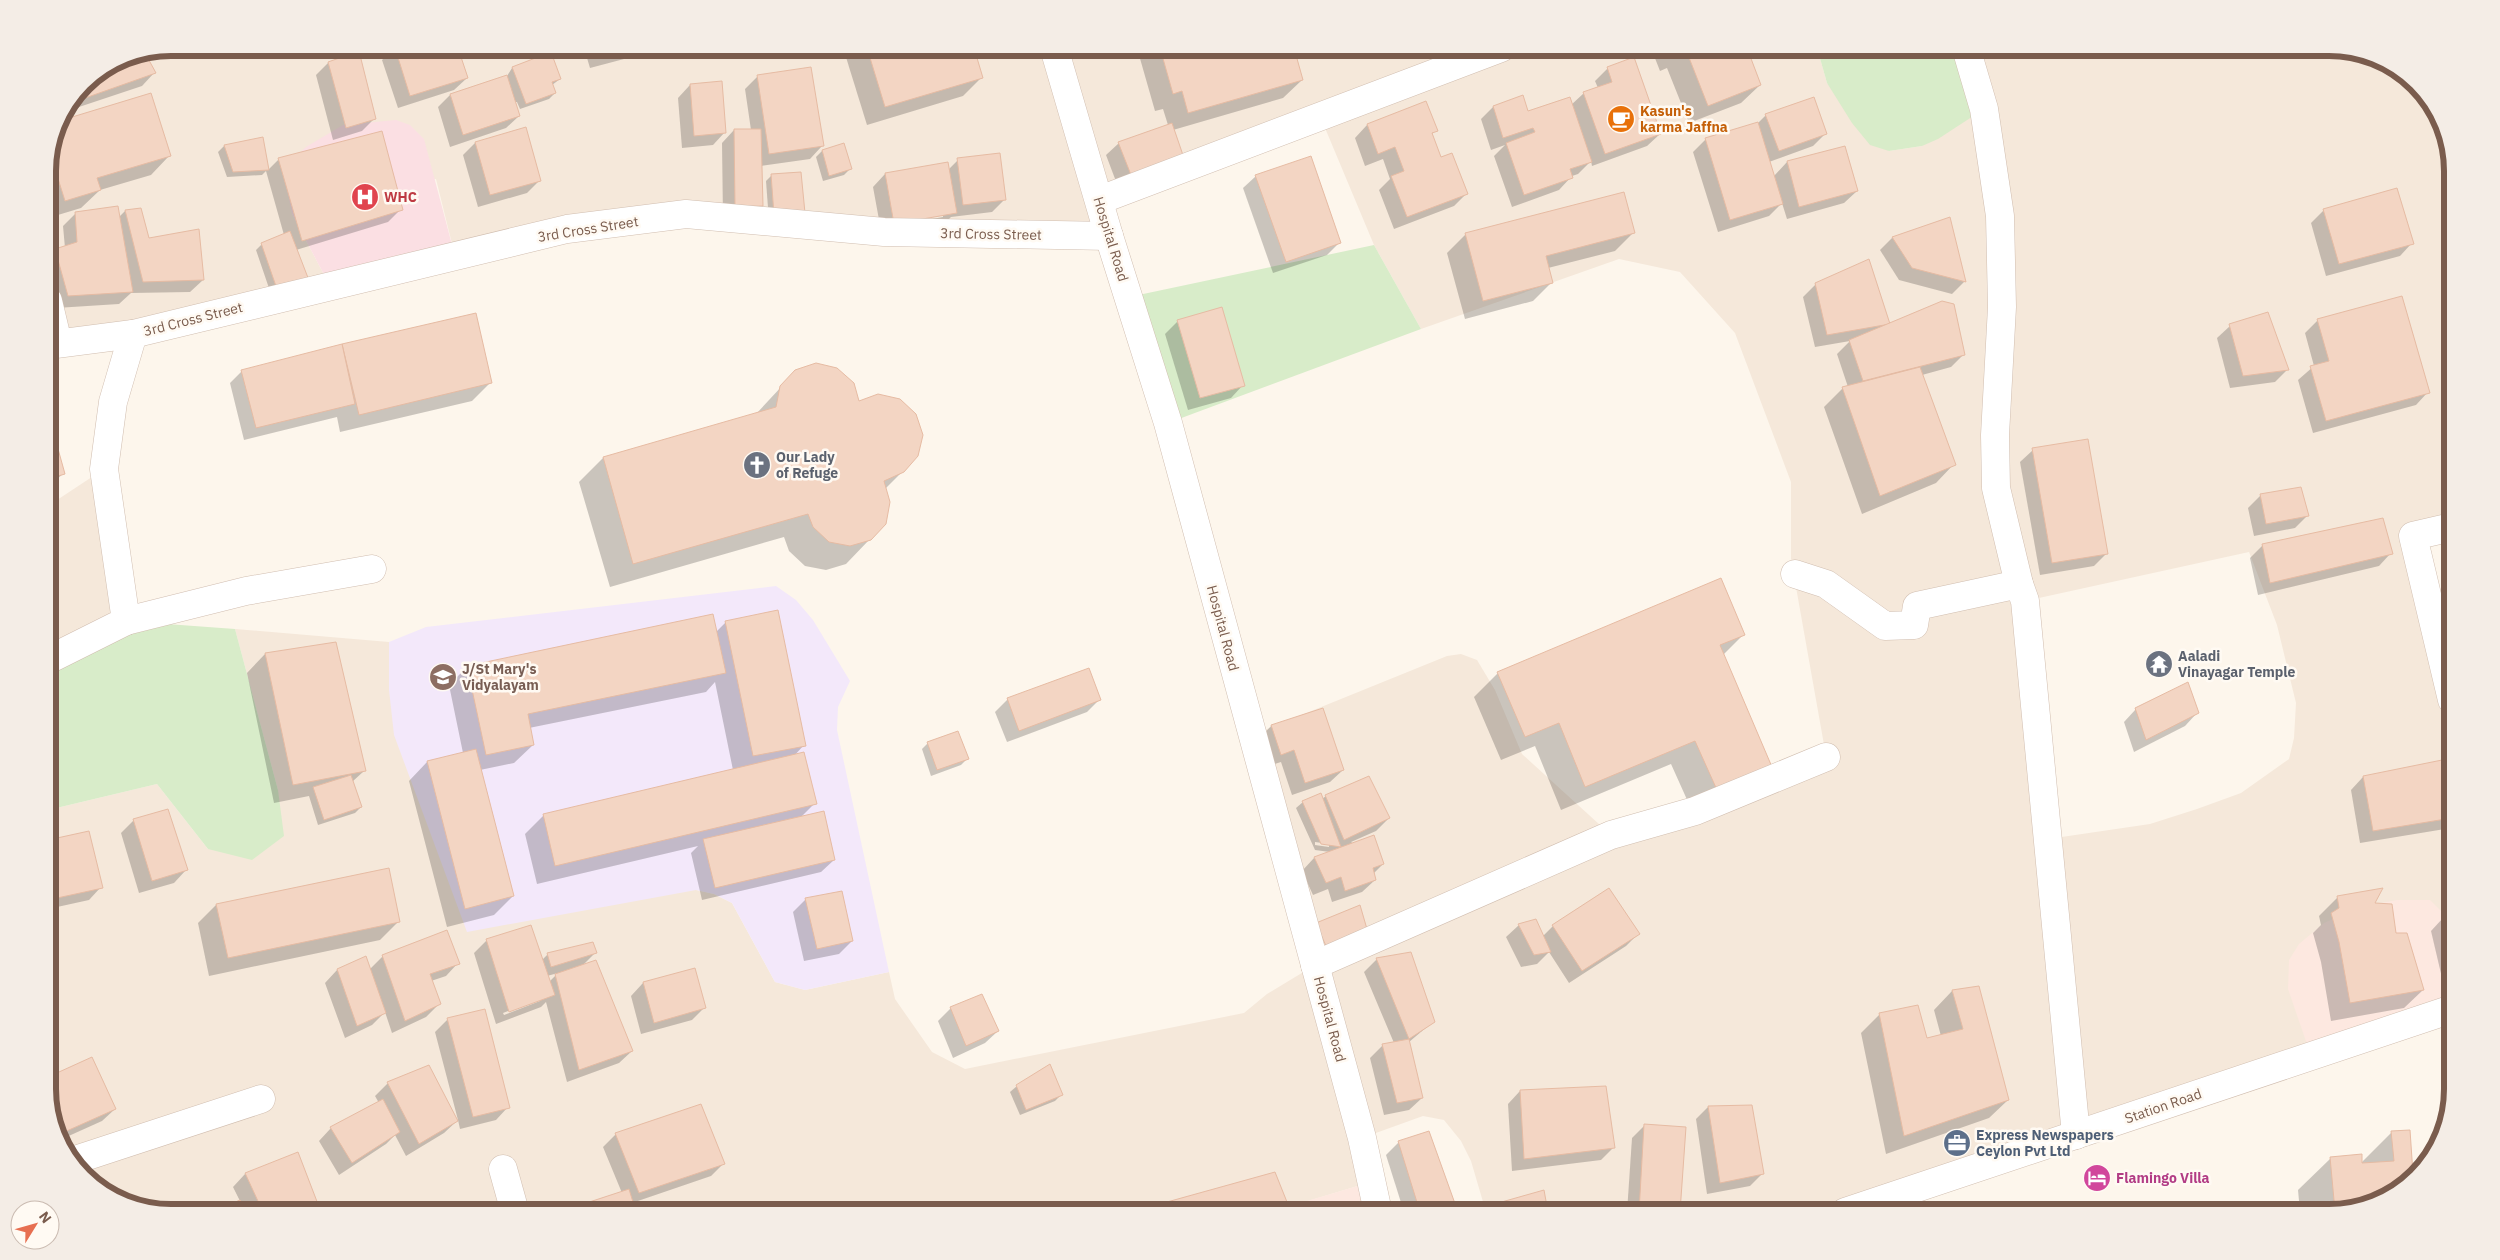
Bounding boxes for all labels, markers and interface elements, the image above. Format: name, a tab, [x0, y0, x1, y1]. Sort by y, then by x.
place label: Kasun's karma Jaffna	[1640, 102, 1728, 136]
cafe icon: Kasun's karma Jaffna	[1606, 104, 1636, 134]
hospital icon: WHC	[350, 182, 380, 212]
place label: WHC	[384, 188, 417, 206]
street label: Hospital Road	[1090, 194, 1132, 284]
street label: 3rd Cross Street	[536, 212, 640, 246]
street label: 3rd Cross Street	[940, 224, 1042, 244]
street label: 3rd Cross Street	[141, 298, 245, 340]
place label: Our Lady of Refuge	[776, 448, 838, 482]
church icon: Our Lady of Refuge	[742, 450, 772, 480]
street label: Hospital Road	[1203, 583, 1243, 673]
place label: Aaladi Vinayagar Temple	[2178, 647, 2296, 681]
temple icon: Aaladi Vinayagar Temple	[2144, 649, 2174, 679]
place label: J/St Mary's Vidyalayam	[462, 660, 539, 694]
school or university icon: J/St Mary's Vidyalayam	[428, 662, 458, 692]
street label: Hospital Road	[1310, 974, 1350, 1064]
street label: Station Road	[2122, 1084, 2204, 1128]
place label: Express Newspapers Ceylon Pvt Ltd	[1976, 1126, 2114, 1160]
office icon: Express Newspapers Ceylon Pvt Ltd	[1942, 1128, 1972, 1158]
hotel icon: Flamingo Villa	[2082, 1163, 2112, 1193]
place label: Flamingo Villa	[2116, 1169, 2210, 1187]
north arrow	[10, 1200, 60, 1250]
text: N	[35, 1208, 56, 1227]

